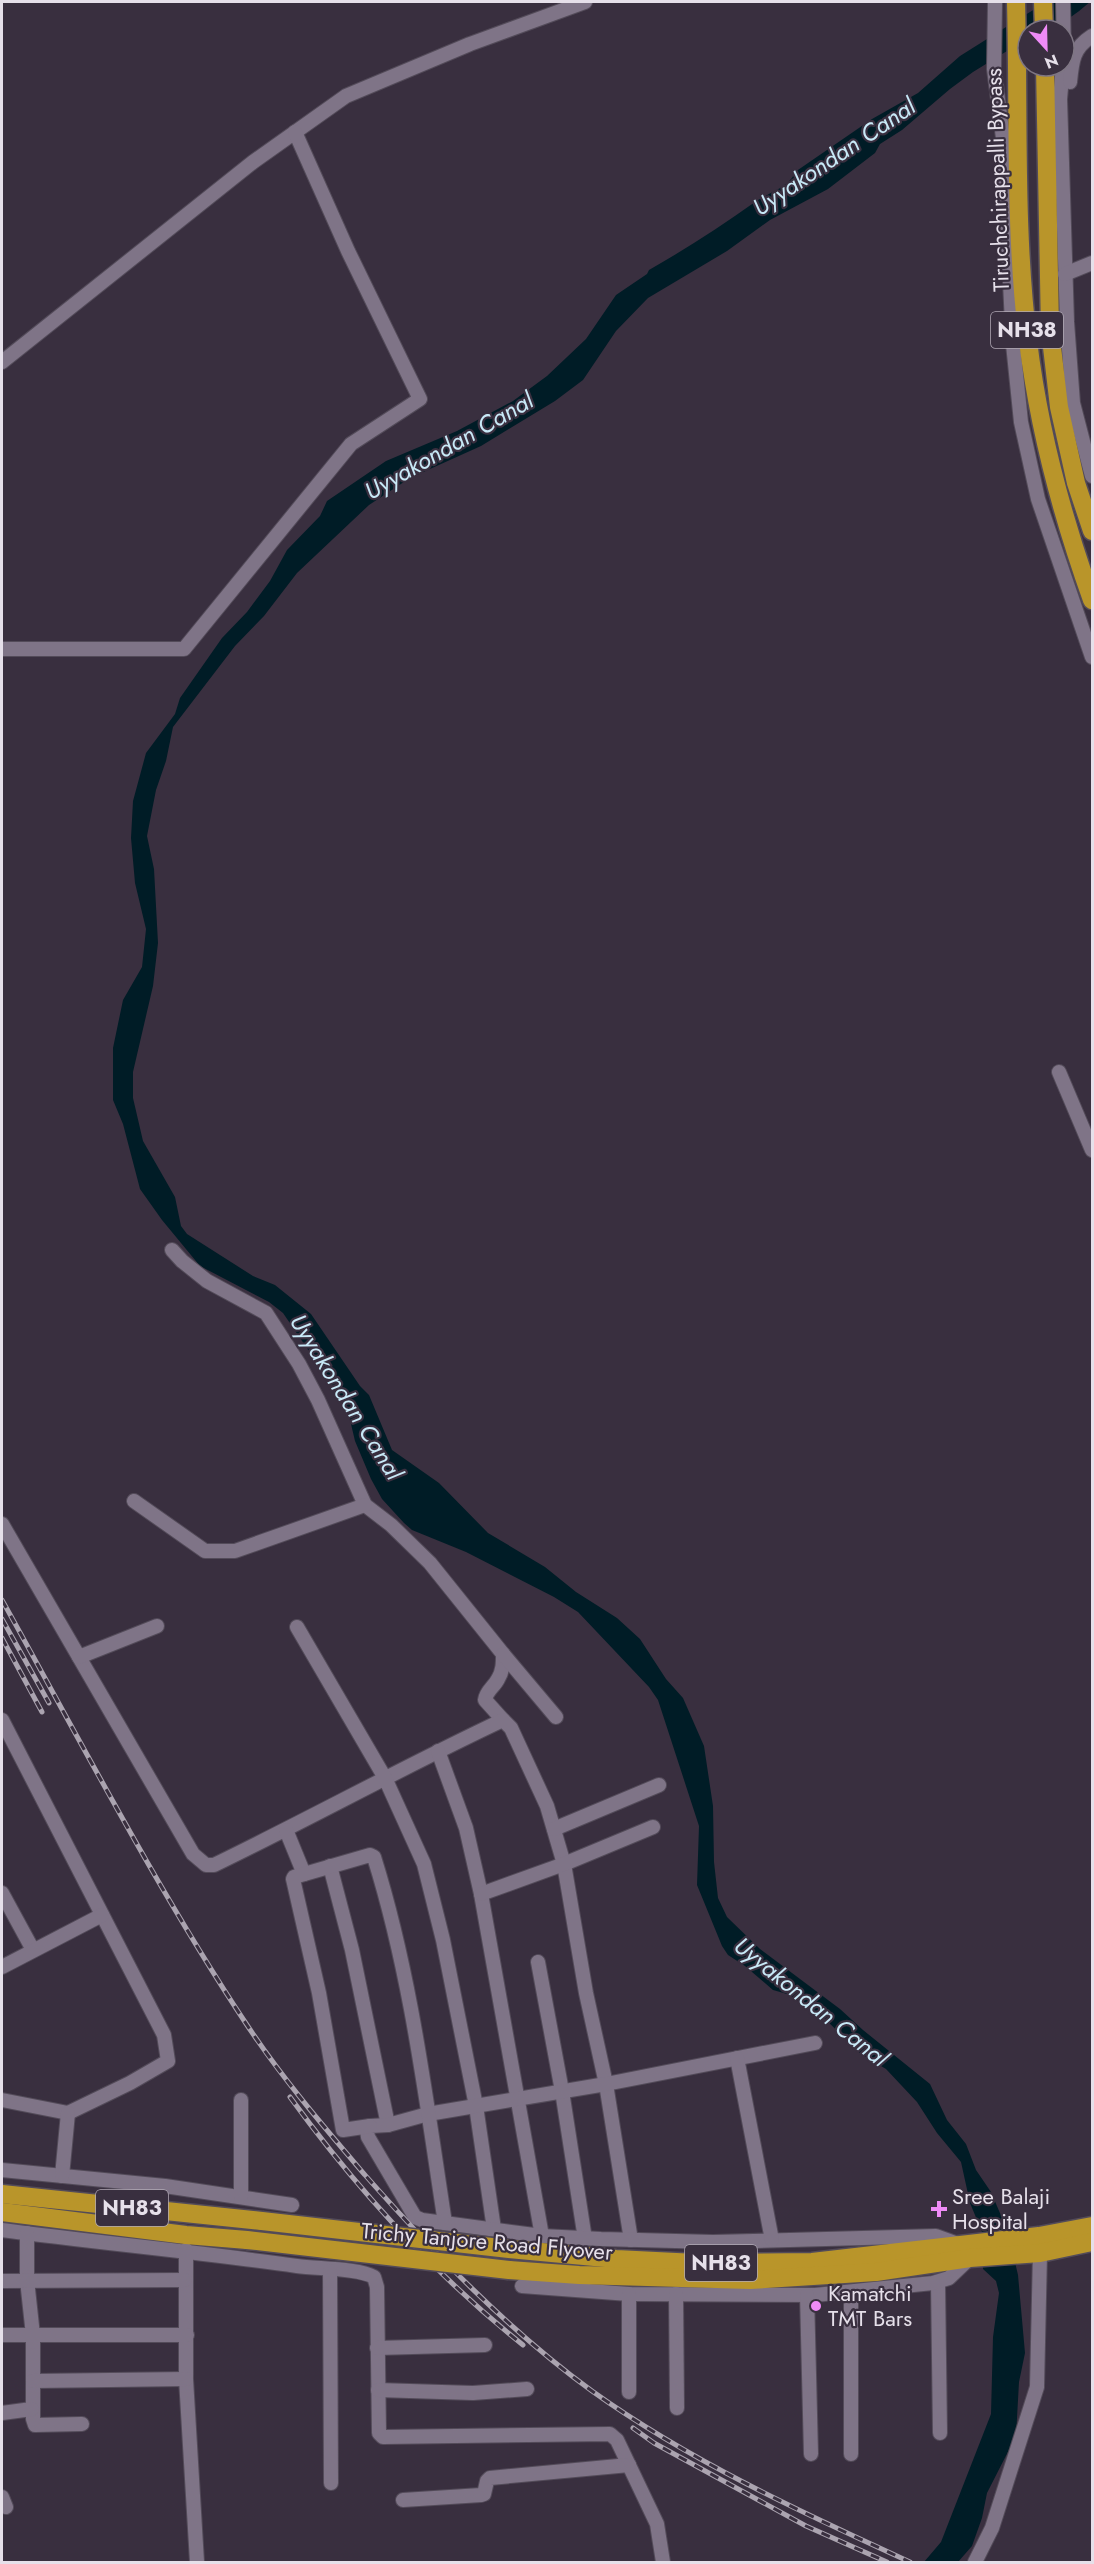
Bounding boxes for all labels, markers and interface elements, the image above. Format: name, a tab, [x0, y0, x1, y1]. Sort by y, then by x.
north arrow	[1016, 18, 1076, 78]
text: N	[1041, 48, 1062, 74]
street label: Tiruchchirappalli Bypass	[977, 67, 1017, 292]
water label: Uyyakondan Canal	[745, 88, 924, 224]
road number: NH38	[991, 312, 1063, 348]
water label: Uyyakondan Canal	[358, 382, 541, 508]
water label: Uyyakondan Canal	[281, 1307, 412, 1488]
water label: Uyyakondan Canal	[726, 1928, 897, 2076]
place label: Sree Balaji Hospital	[952, 2180, 1050, 2237]
road number: NH83	[96, 2190, 168, 2226]
marker: Sree Balaji Hospital	[930, 2200, 948, 2218]
street label: Trichy Tanjore Road Flyover	[360, 2214, 614, 2268]
road number: NH83	[685, 2245, 757, 2281]
place label: Kamatchi TMT Bars	[828, 2277, 912, 2334]
marker: Kamatchi TMT Bars	[809, 2299, 823, 2313]

